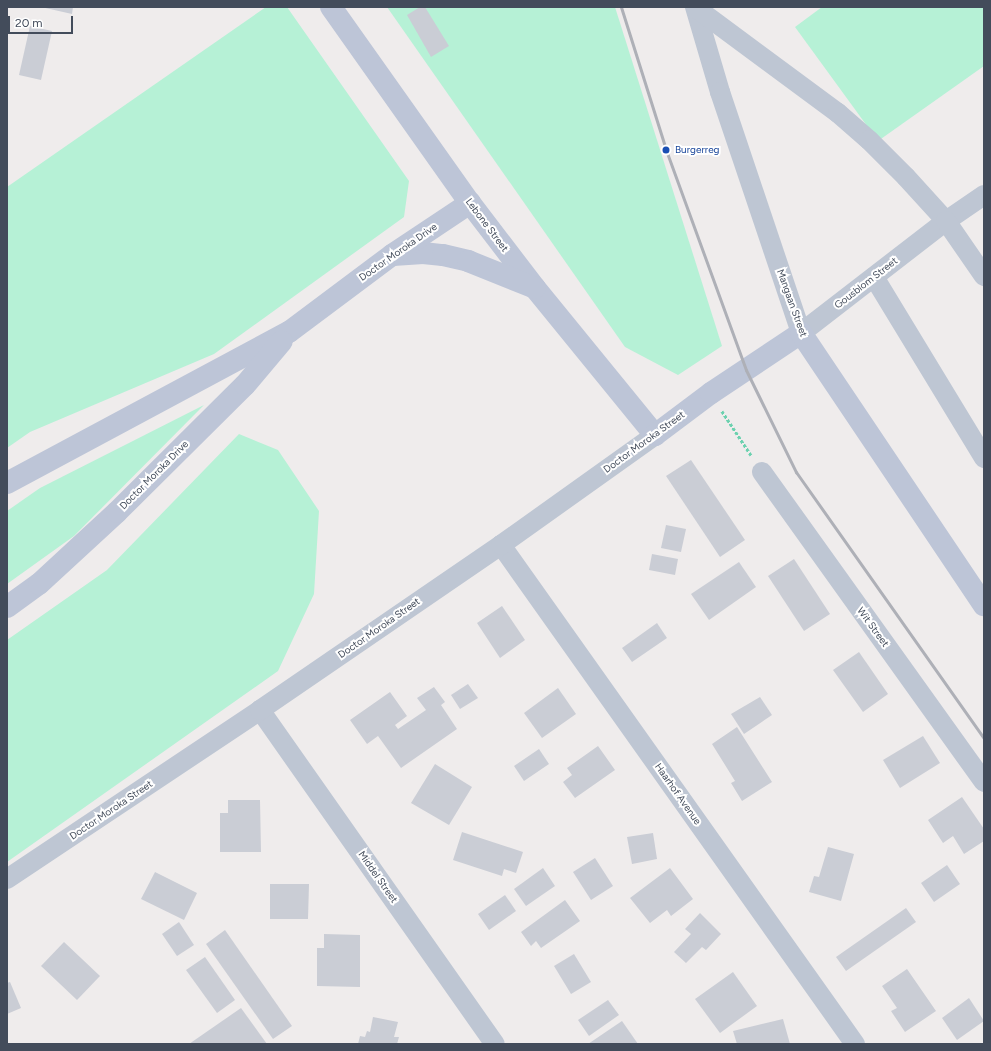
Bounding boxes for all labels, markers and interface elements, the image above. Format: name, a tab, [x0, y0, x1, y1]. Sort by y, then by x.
scale bar	[10, 8, 75, 34]
text: 20 m	[15, 16, 43, 30]
marker: Burgerreg	[660, 144, 672, 156]
place label: Burgerreg	[675, 144, 719, 156]
street label: Lebone Street	[463, 196, 511, 254]
street label: Doctor Moroka Drive	[357, 221, 439, 283]
street label: Gousblom Street	[832, 255, 900, 311]
street label: Mangaan Street	[774, 267, 810, 339]
street label: Doctor Moroka Street	[601, 409, 687, 475]
street label: Doctor Moroka Drive	[117, 438, 191, 512]
street label: Doctor Moroka Street	[336, 595, 422, 661]
street label: Wit Street	[855, 605, 891, 649]
street label: Haarhof Avenue	[652, 761, 704, 827]
street label: Doctor Moroka Street	[67, 778, 155, 842]
street label: Middel Street	[356, 849, 400, 905]

